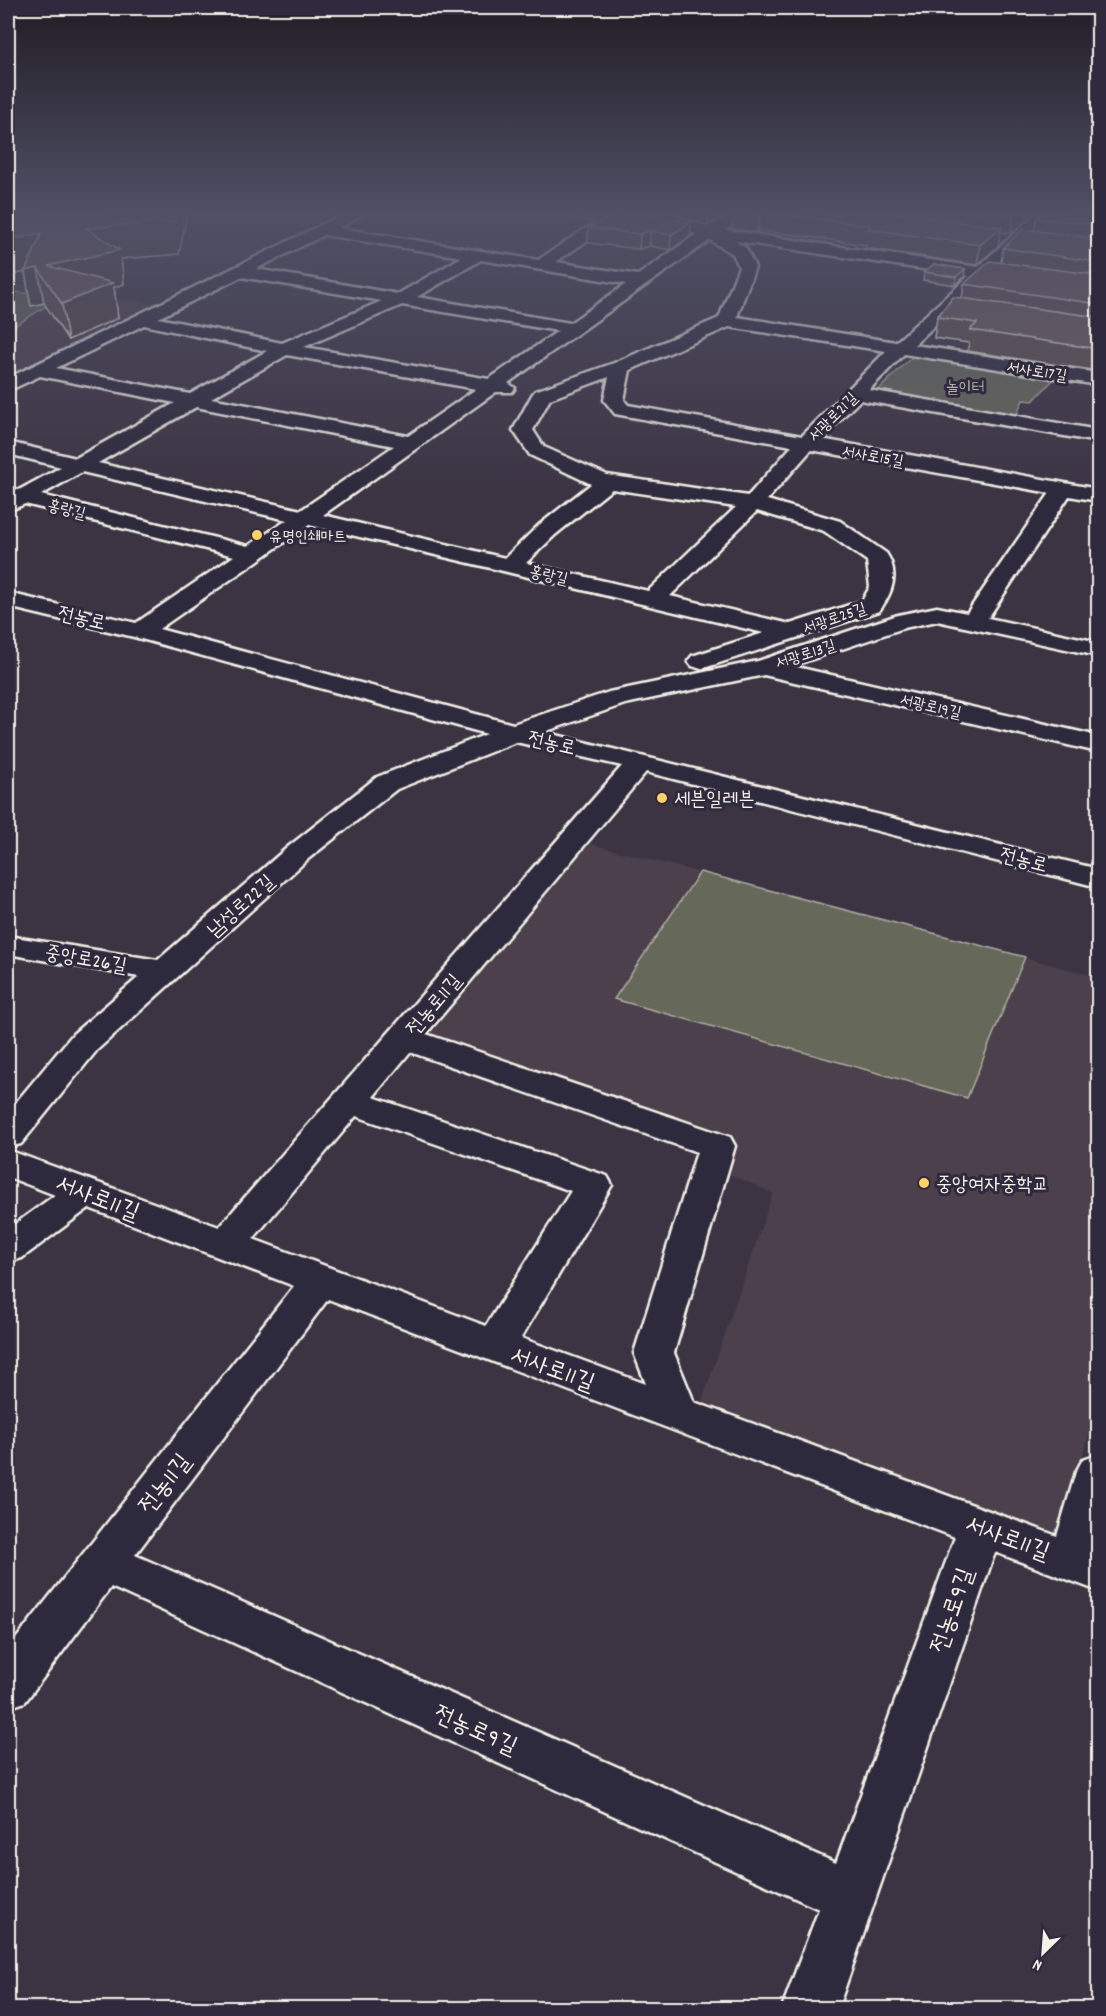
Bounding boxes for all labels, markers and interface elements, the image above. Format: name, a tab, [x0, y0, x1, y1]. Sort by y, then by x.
street label: 서사로17길	[1005, 356, 1069, 389]
park label: 놀이터	[946, 377, 984, 400]
street label: 서광로21길	[804, 388, 864, 448]
street label: 서사로15길	[840, 441, 905, 474]
street label: 홍랑길	[45, 495, 88, 526]
place label: 유명인쇄마트	[269, 526, 346, 549]
marker: 유명인쇄마트	[250, 528, 264, 542]
street label: 홍랑길	[527, 561, 570, 592]
street label: 서광로25길	[800, 598, 870, 641]
street label: 전농로	[55, 601, 108, 639]
street label: 서광로13길	[773, 635, 839, 676]
street label: 서광로19길	[897, 689, 964, 726]
street label: 전농로	[525, 726, 578, 764]
place label: 세븐일레븐	[674, 787, 754, 815]
marker: 세븐일레븐	[655, 791, 669, 805]
street label: 전농로	[996, 842, 1050, 881]
street label: 남성로22길	[202, 869, 282, 945]
street label: 중앙로26길	[42, 940, 129, 982]
street label: 전농로11길	[401, 969, 470, 1043]
street label: 서사로11길	[50, 1168, 144, 1231]
place label: 중앙여자중학교	[936, 1172, 1049, 1200]
marker: 중앙여자중학교	[917, 1176, 931, 1190]
street label: 서사로11길	[505, 1340, 599, 1402]
street label: 전농11길	[132, 1447, 201, 1522]
street label: 서사로11길	[960, 1509, 1054, 1571]
street label: 전농로9길	[923, 1564, 984, 1658]
street label: 전농로9길	[428, 1698, 522, 1765]
north arrow	[1013, 1923, 1073, 1983]
text: N	[1029, 1952, 1046, 1976]

